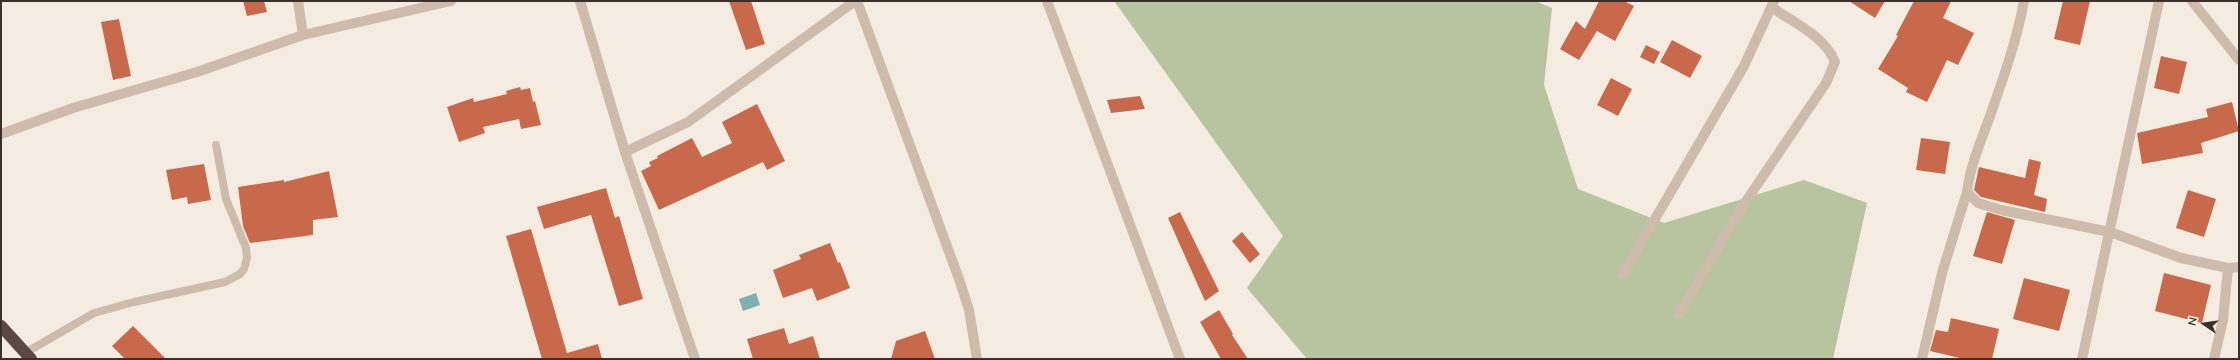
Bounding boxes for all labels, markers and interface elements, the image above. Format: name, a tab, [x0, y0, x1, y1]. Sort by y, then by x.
north arrow	[2184, 304, 2224, 344]
text: N	[2185, 316, 2200, 327]

